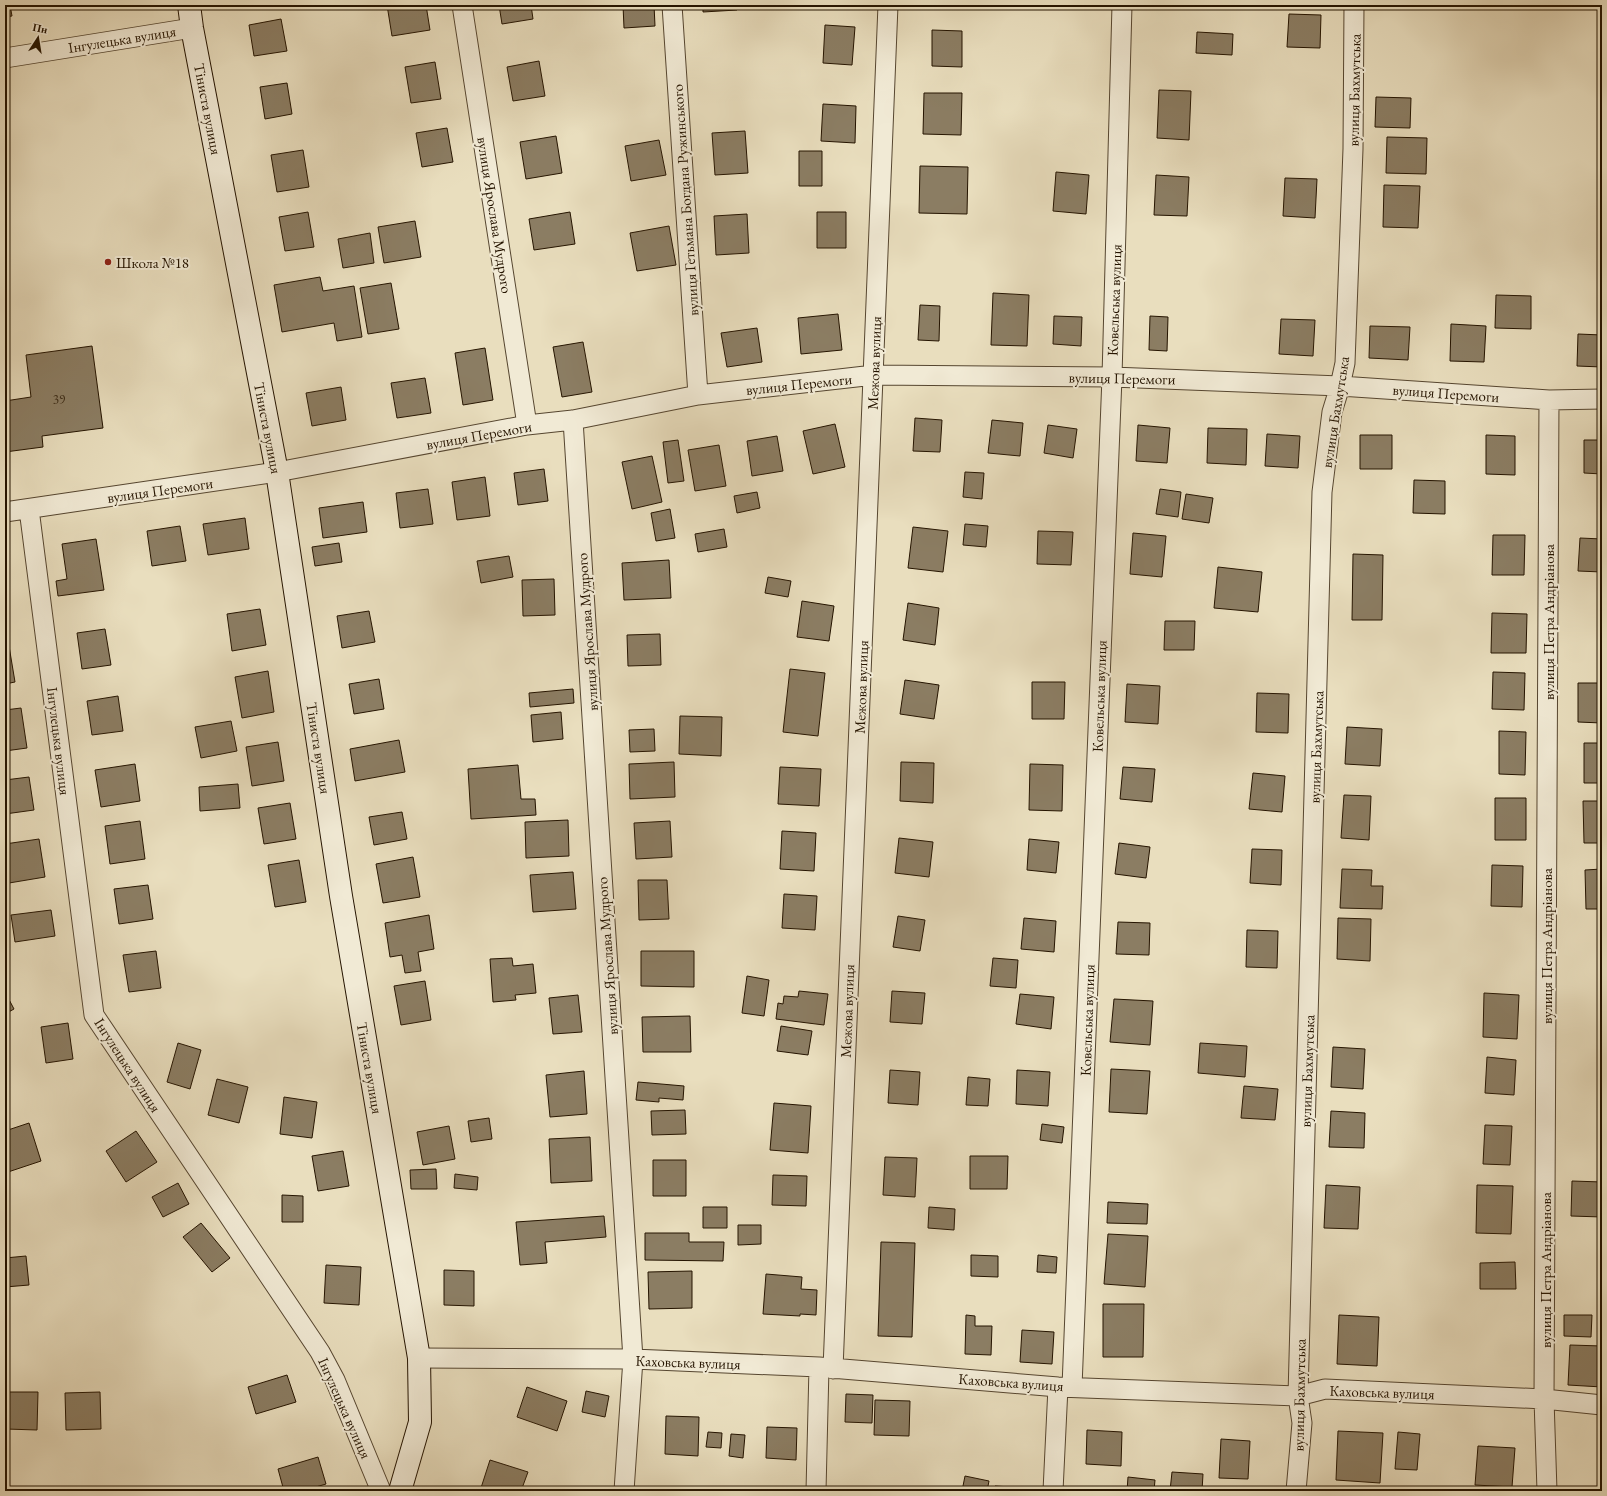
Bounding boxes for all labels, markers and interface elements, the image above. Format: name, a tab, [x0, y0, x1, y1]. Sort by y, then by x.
north arrow	[18, 18, 58, 58]
text: Пн	[31, 20, 50, 37]
street label: Інгулецька вулиця	[67, 21, 178, 57]
street label: вулиця Бахмутська	[1344, 33, 1364, 147]
street label: Тіниста вулиця	[190, 62, 226, 157]
street label: вулиця Гетьмана Богдана Ружинського	[667, 84, 703, 316]
street label: вулиця Ярослава Мудрого	[473, 135, 517, 295]
street label: Ковельська вулиця	[1103, 243, 1125, 356]
place label: Школа №18	[116, 253, 189, 272]
marker: Школа №18	[103, 257, 113, 267]
street label: Межова вулиця	[863, 316, 885, 410]
street label: вулиця Бахмутська	[1317, 355, 1353, 469]
street label: вулиця Перемоги	[1068, 368, 1176, 388]
street label: вулиця Перемоги	[745, 369, 853, 399]
street label: вулиця Перемоги	[1392, 380, 1500, 406]
street label: Тіниста вулиця	[250, 381, 286, 476]
house number: 39	[53, 391, 66, 408]
street label: вулиця Перемоги	[425, 416, 533, 454]
street label: вулиця Перемоги	[106, 473, 214, 507]
street label: вулиця Петра Андріанова	[1539, 544, 1558, 700]
street label: вулиця Ярослава Мудрого	[572, 552, 602, 712]
street label: Ковельська вулиця	[1088, 639, 1110, 752]
street label: Межова вулиця	[850, 640, 872, 734]
street label: Інгулецька вулиця	[43, 686, 75, 796]
street label: вулиця Бахмутська	[1305, 690, 1327, 804]
street label: Тіниста вулиця	[302, 701, 336, 795]
street label: вулиця Петра Андріанова	[1537, 868, 1556, 1024]
street label: вулиця Ярослава Мудрого	[592, 876, 622, 1036]
street label: Ковельська вулиця	[1076, 963, 1098, 1076]
street label: Межова вулиця	[836, 964, 858, 1058]
street label: Інгулецька вулиця	[90, 1014, 166, 1116]
street label: вулиця Бахмутська	[1296, 1014, 1318, 1128]
street label: Тіниста вулиця	[353, 1021, 387, 1116]
street label: вулиця Петра Андріанова	[1536, 1192, 1555, 1348]
street label: вулиця Бахмутська	[1289, 1338, 1309, 1452]
street label: Каховська вулиця	[635, 1351, 741, 1373]
street label: Інгулецька вулиця	[314, 1354, 376, 1462]
street label: Каховська вулиця	[958, 1369, 1064, 1395]
street label: Каховська вулиця	[1329, 1381, 1435, 1403]

